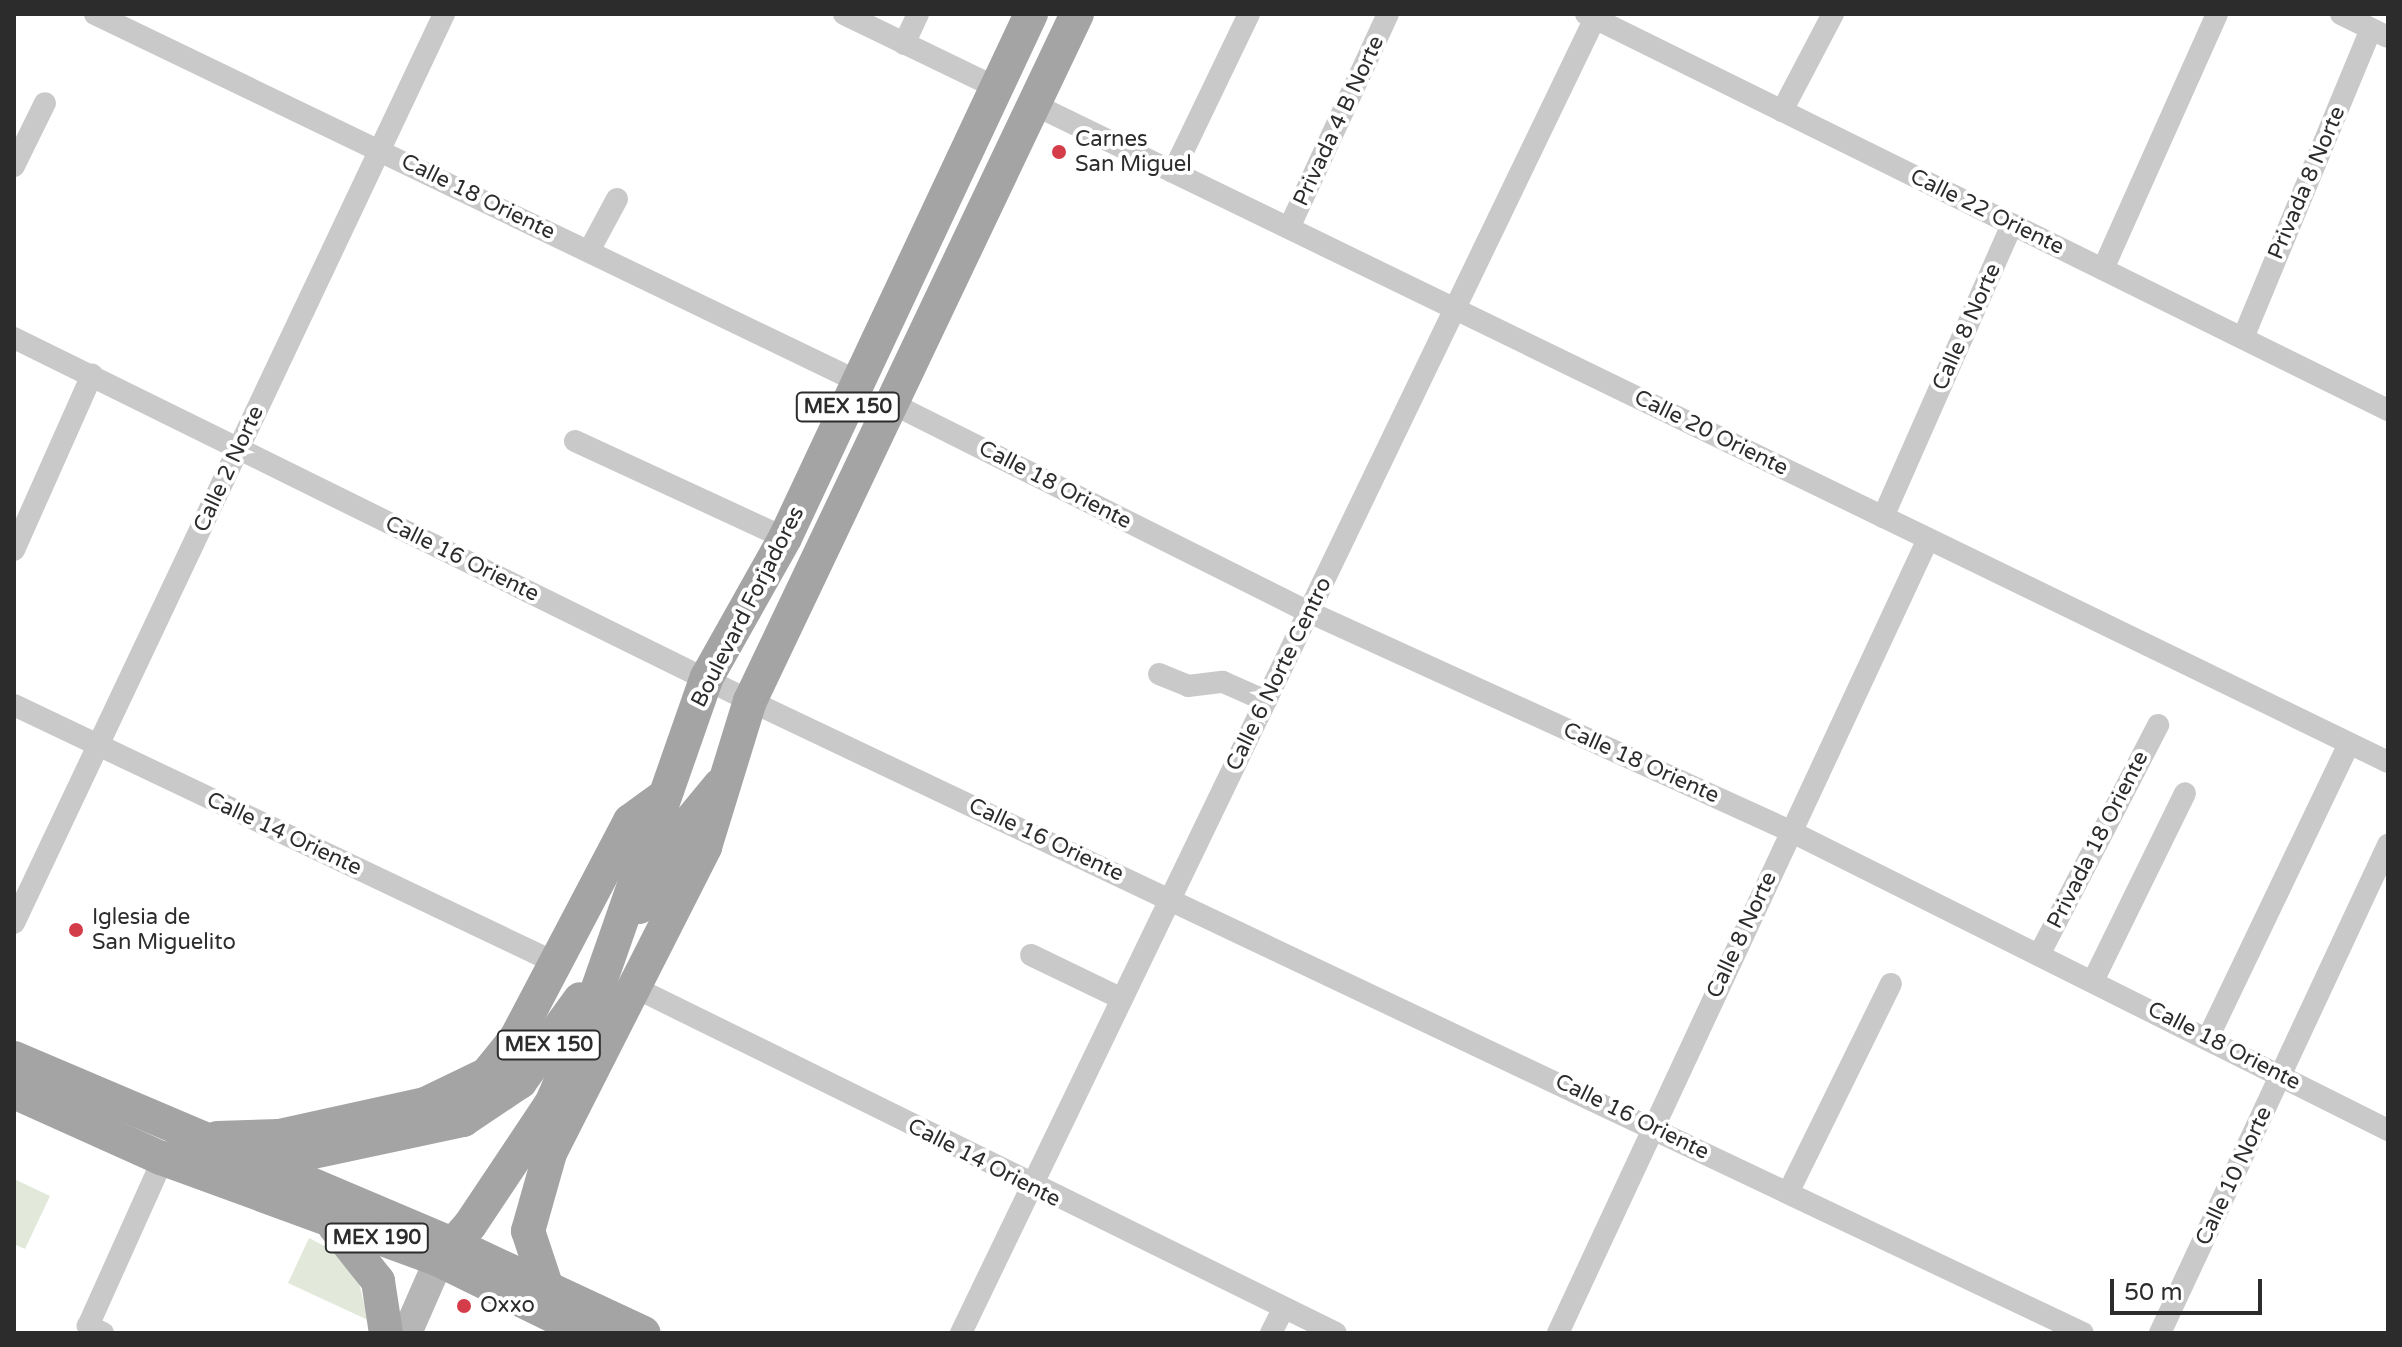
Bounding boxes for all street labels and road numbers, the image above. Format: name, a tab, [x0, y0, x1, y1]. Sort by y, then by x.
street label: Privada 4 B Norte	[1288, 32, 1390, 210]
street label: Privada 8 Norte	[2263, 102, 2351, 264]
street label: Calle 18 Oriente	[397, 148, 559, 246]
street label: Calle 22 Oriente	[1906, 163, 2068, 261]
street label: Calle 8 Norte	[1927, 259, 2007, 395]
street label: Calle 20 Oriente	[1630, 384, 1792, 482]
road number: MEX 150	[794, 391, 902, 423]
street label: Calle 2 Norte	[188, 402, 270, 536]
street label: Calle 18 Oriente	[974, 435, 1136, 535]
street label: Boulevard Forjadores	[686, 502, 810, 712]
street label: Calle 16 Oriente	[381, 510, 543, 608]
street label: Calle 6 Norte Centro	[1221, 573, 1337, 775]
street label: Calle 18 Oriente	[1559, 717, 1723, 809]
street label: Privada 18 Oriente	[2042, 747, 2154, 933]
street label: Calle 14 Oriente	[202, 787, 366, 881]
street label: Calle 16 Oriente	[964, 793, 1128, 887]
street label: Calle 8 Norte	[1701, 868, 1783, 1002]
street label: Calle 18 Oriente	[2143, 996, 2305, 1096]
road number: MEX 150	[495, 1029, 603, 1061]
street label: Calle 16 Oriente	[1551, 1068, 1713, 1166]
street label: Calle 10 Norte	[2190, 1102, 2278, 1250]
street label: Calle 14 Oriente	[903, 1113, 1065, 1213]
road number: MEX 190	[323, 1222, 431, 1254]

